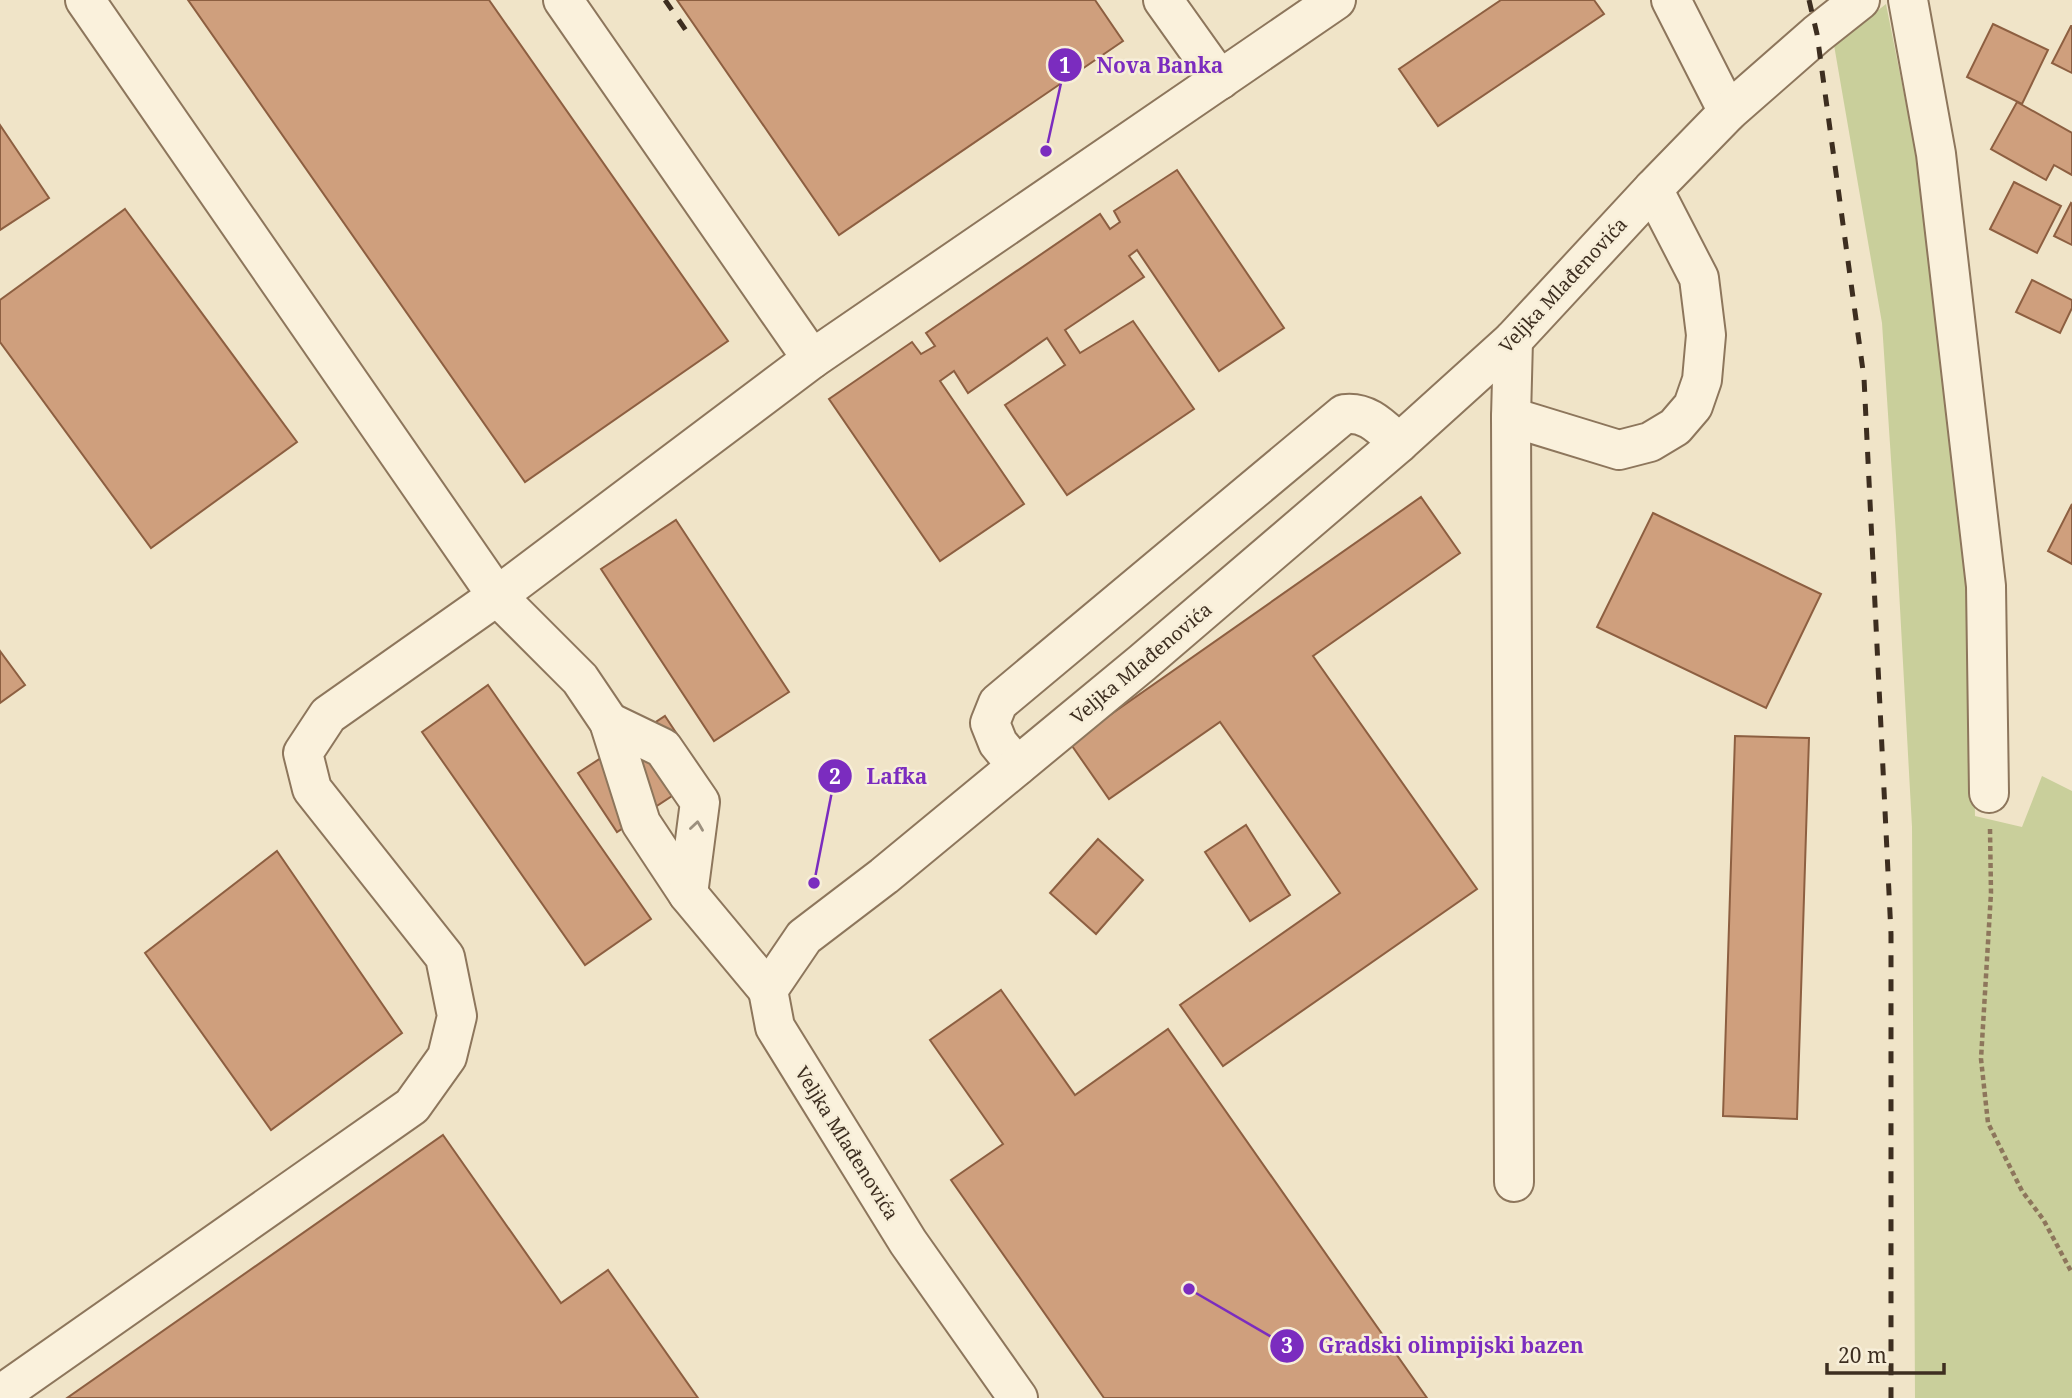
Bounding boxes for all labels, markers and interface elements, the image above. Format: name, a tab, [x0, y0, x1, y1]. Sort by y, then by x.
callout: Nova Banka	[1048, 44, 1237, 86]
text: 1	[1059, 51, 1071, 79]
text: Nova Banka	[1097, 51, 1223, 79]
street label: Veljka Mlađenovića	[1493, 211, 1633, 359]
street label: Veljka Mlađenovića	[1065, 596, 1217, 730]
callout: Lafka	[818, 755, 942, 797]
text: 2	[829, 762, 841, 790]
text: Lafka	[867, 762, 927, 790]
one-way arrow	[689, 820, 704, 832]
street label: Veljka Mlađenovića	[789, 1061, 905, 1225]
callout: Gradski olimpijski bazen	[1269, 1325, 1598, 1367]
text: 3	[1281, 1331, 1293, 1359]
text: Gradski olimpijski bazen	[1318, 1331, 1584, 1359]
scale bar	[1827, 1332, 1944, 1376]
text: 20 m	[1838, 1341, 1887, 1369]

